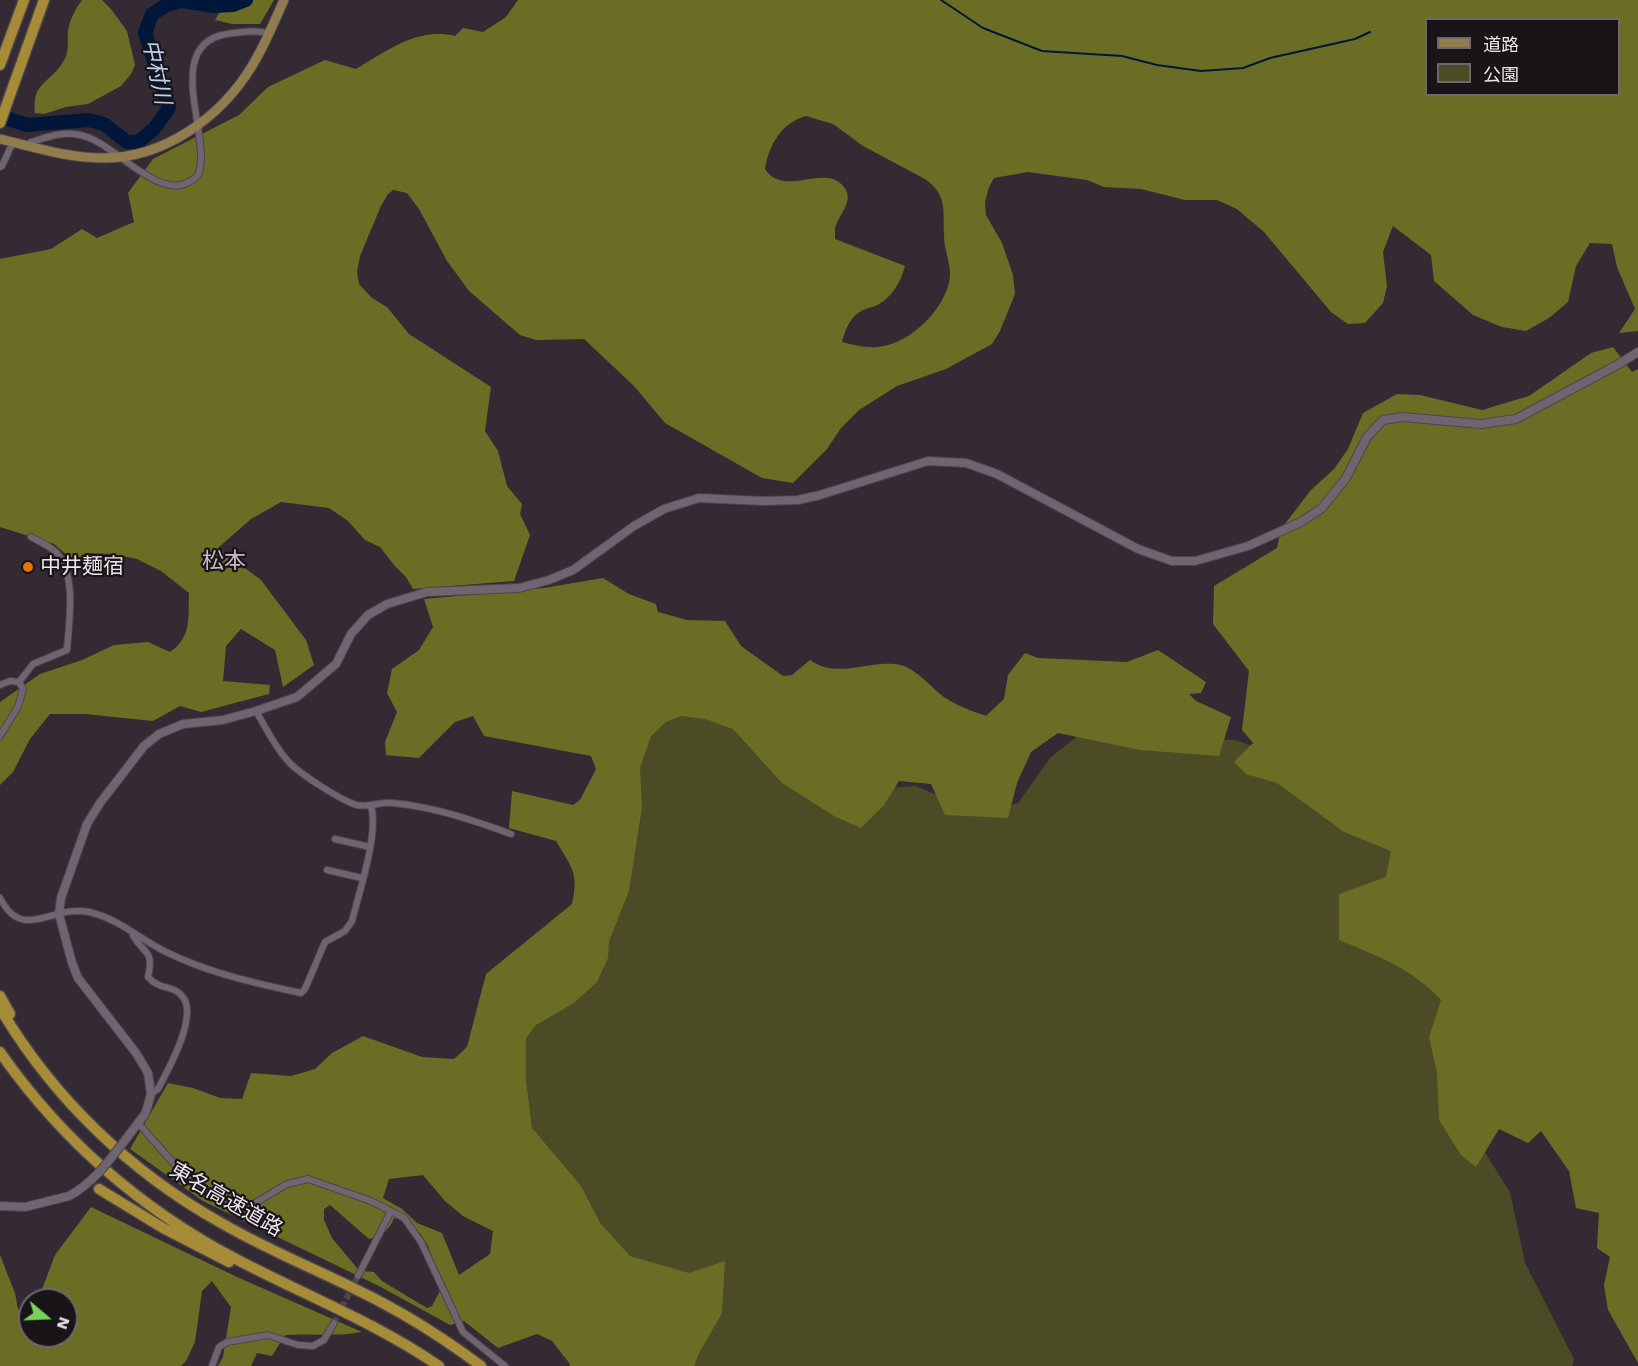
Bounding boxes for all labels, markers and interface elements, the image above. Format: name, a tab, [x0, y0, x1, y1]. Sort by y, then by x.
legend	[1425, 18, 1620, 96]
text: 道路	[1483, 34, 1519, 55]
water label: 中村川	[136, 37, 176, 107]
text: 公園	[1483, 64, 1519, 85]
district label: 松本	[202, 549, 246, 575]
place label: 中井麺宿	[40, 554, 124, 580]
marker: 中井麺宿	[21, 560, 35, 574]
street label: 東名高速道路	[165, 1158, 287, 1242]
north arrow	[18, 1288, 78, 1348]
text: N	[53, 1315, 75, 1332]

